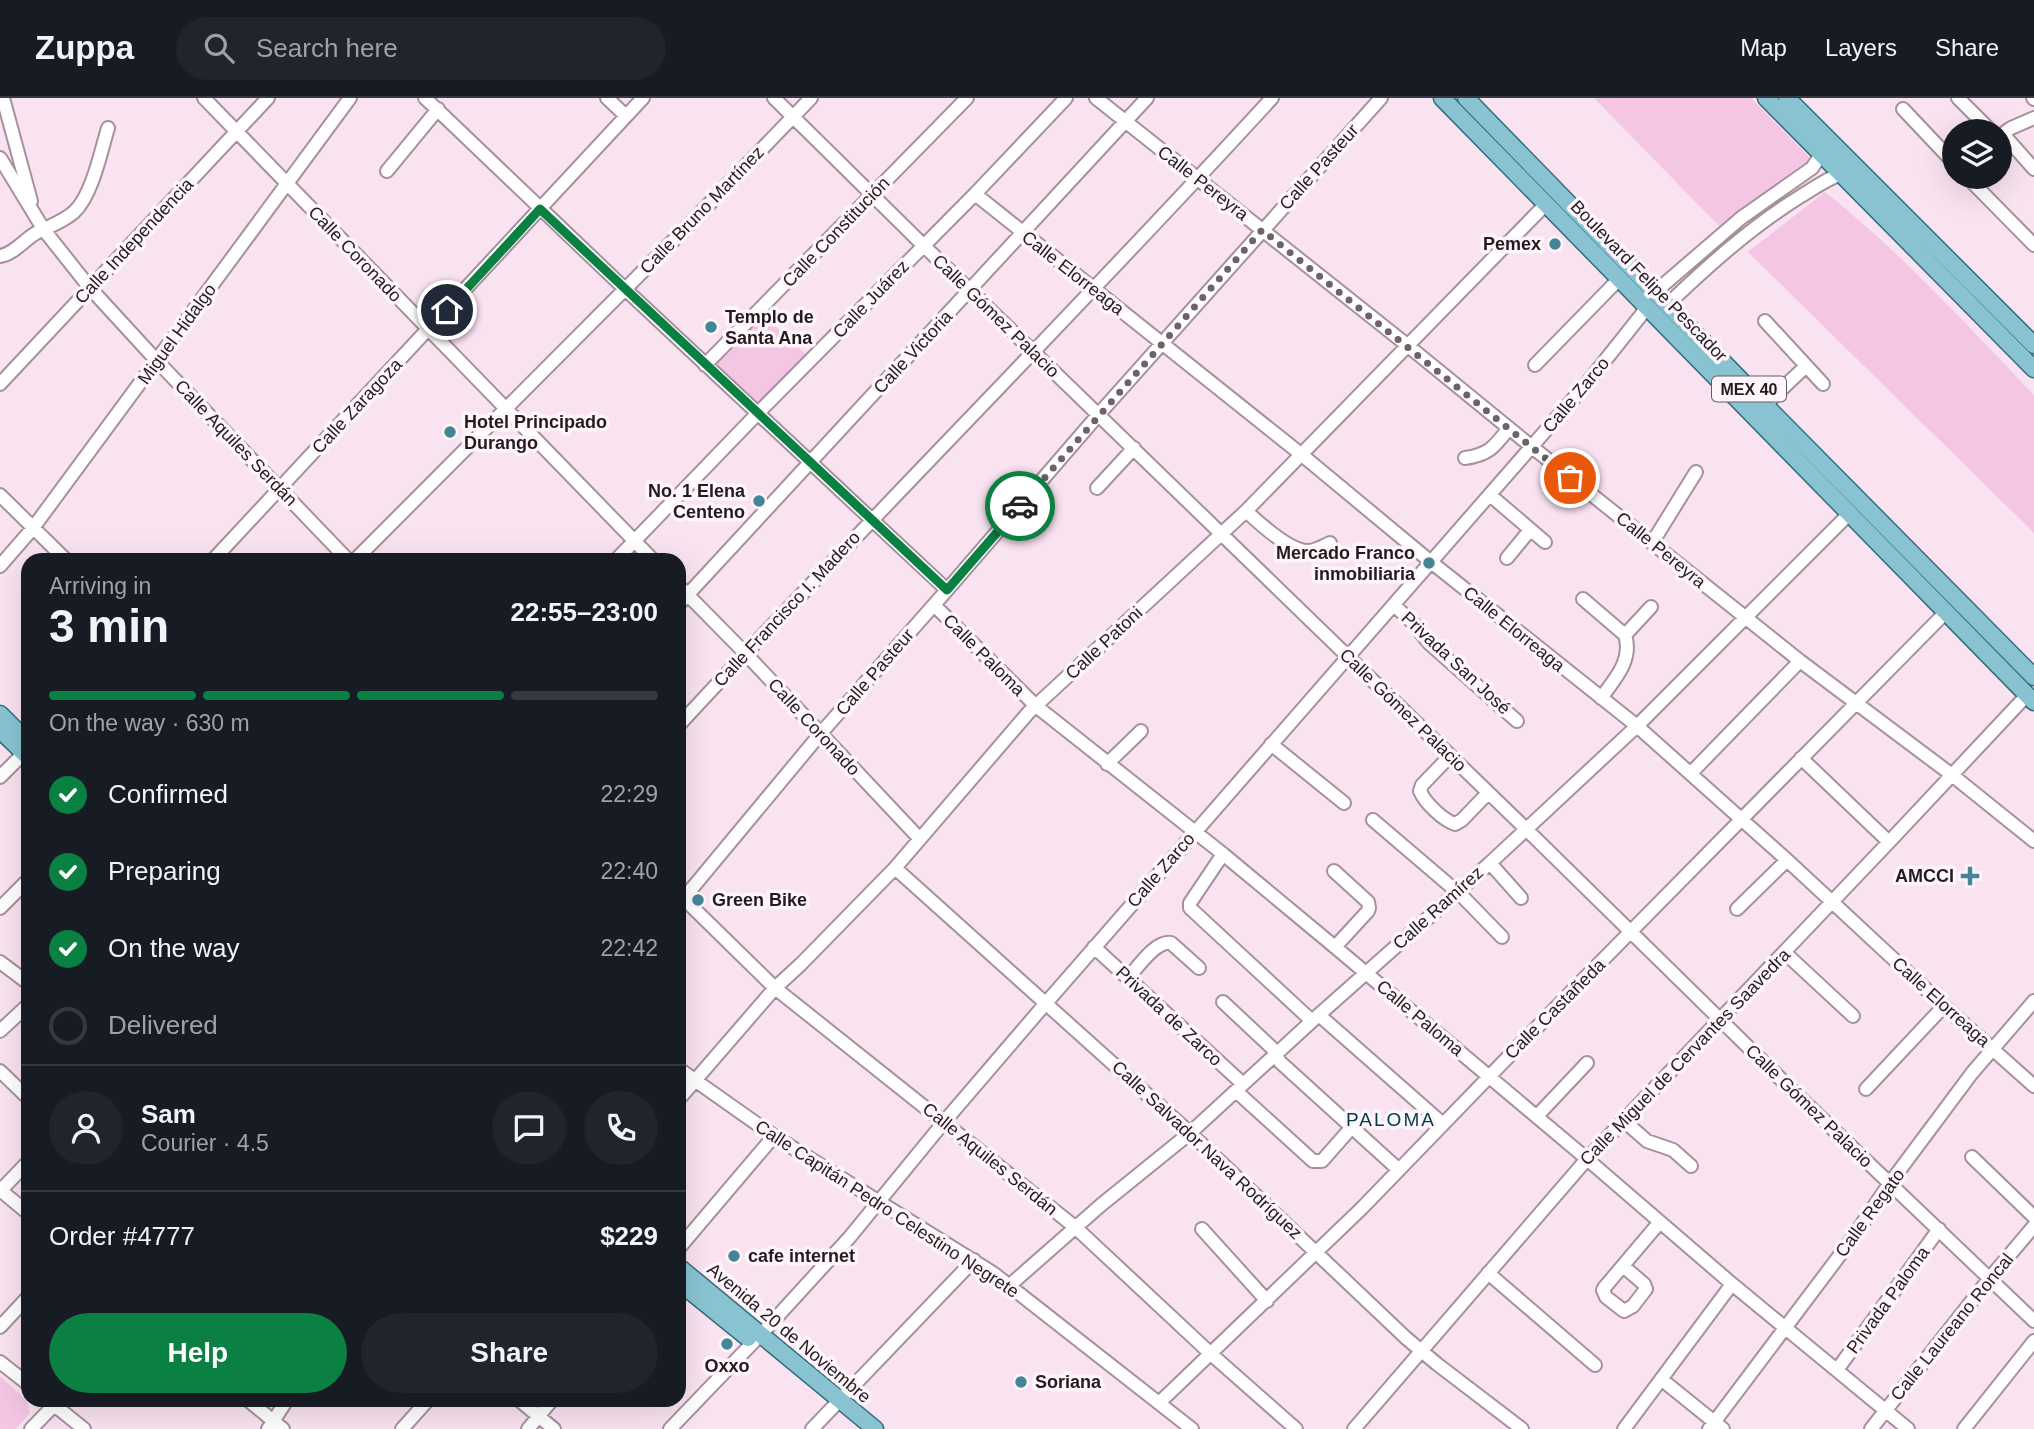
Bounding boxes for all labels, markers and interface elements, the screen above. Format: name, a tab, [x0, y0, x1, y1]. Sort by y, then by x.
search box	[176, 17, 666, 80]
text: Zuppa	[35, 29, 134, 66]
icon: search	[200, 29, 238, 67]
text: Search here	[256, 33, 398, 63]
text: Map	[1740, 34, 1787, 61]
text: Layers	[1825, 34, 1897, 61]
text: Share	[1935, 34, 1999, 61]
map controls	[1942, 119, 2012, 189]
button: layers	[1942, 119, 2012, 189]
street label: Calle Pasteur	[1275, 120, 1363, 214]
street label: Calle Bruno Martínez	[636, 142, 768, 278]
street label: Calle Pereyra	[1154, 142, 1253, 225]
street label: Calle Independencia	[71, 173, 198, 308]
street label: Calle Constitución	[778, 173, 894, 291]
street label: Boulevard Felipe Pescador	[1567, 196, 1731, 366]
street label: Calle Coronado	[304, 202, 406, 306]
street label: Calle Elorreaga	[1018, 227, 1129, 320]
place label: Pemex	[1483, 234, 1541, 254]
marker: Pemex	[1547, 236, 1563, 252]
street label: Calle Gómez Palacio	[929, 250, 1063, 382]
street label: Calle Juárez	[829, 256, 913, 342]
street label: Miguel Hidalgo	[134, 280, 220, 388]
pin	[417, 280, 477, 340]
icon: home	[428, 291, 466, 329]
street label: Calle Victoria	[870, 306, 957, 397]
place label: Templo de Santa Ana	[725, 307, 814, 348]
marker: Templo de Santa Ana	[703, 319, 719, 335]
street label: Calle Zarco	[1539, 353, 1613, 437]
street label: Calle Zaragoza	[308, 354, 407, 457]
street label: Calle Aquiles Serdán	[171, 376, 301, 510]
road number: MEX 40	[1712, 376, 1786, 402]
place label: Hotel Principado Durango	[464, 412, 607, 453]
marker: Hotel Principado Durango	[442, 424, 458, 440]
pin	[1540, 448, 1600, 508]
icon: bag	[1551, 459, 1589, 497]
courier	[985, 471, 1055, 541]
place label: No. 1 Elena Centeno	[648, 481, 746, 522]
icon: car	[1001, 487, 1039, 525]
marker: No. 1 Elena Centeno	[751, 493, 767, 509]
street label: Calle Pereyra	[1612, 508, 1710, 593]
street label: Calle Francisco I. Madero	[710, 527, 864, 691]
place label: Mercado Franco inmobiliaria	[1276, 543, 1416, 584]
marker: Mercado Franco inmobiliaria	[1421, 555, 1437, 571]
text: Arriving in	[49, 573, 151, 599]
street label: Calle Elorreaga	[1459, 582, 1569, 676]
text: 22:55–23:00	[511, 597, 658, 627]
text: 3 min	[49, 600, 169, 652]
street label: Calle Patoni	[1062, 603, 1146, 683]
street label: Privada San José	[1398, 608, 1514, 718]
street label: Calle Paloma	[939, 610, 1030, 701]
street label: Calle Pasteur	[832, 625, 918, 719]
street label: Calle Gómez Palacio	[1336, 644, 1470, 776]
street label: Calle Coronado	[764, 674, 864, 780]
text: On the way · 630 m	[49, 710, 250, 736]
icon: check	[49, 776, 87, 814]
text: Confirmed	[108, 779, 228, 809]
text: 22:29	[600, 781, 658, 807]
street label: Calle Zarco	[1123, 829, 1199, 911]
icon: check	[49, 853, 87, 891]
text: Preparing	[108, 856, 221, 886]
text: 22:40	[600, 858, 658, 884]
street label: Calle Ramírez	[1389, 862, 1487, 954]
place label: AMCCI	[1895, 866, 1954, 886]
marker: AMCCI	[1960, 866, 1980, 886]
place label: Green Bike	[712, 890, 807, 910]
marker: Green Bike	[690, 892, 706, 908]
icon: check	[49, 930, 87, 968]
text: On the way	[108, 933, 240, 963]
text: 22:42	[600, 935, 658, 961]
street label: Calle Miguel de Cervantes Saavedra	[1576, 944, 1795, 1169]
street label: Calle Elorreaga	[1888, 953, 1995, 1052]
street label: Calle Castañeda	[1501, 954, 1610, 1063]
street label: Privada de Zarco	[1112, 962, 1226, 1070]
street label: Calle Paloma	[1373, 976, 1468, 1061]
text: Delivered	[108, 1010, 218, 1040]
street label: Calle Gómez Palacio	[1742, 1040, 1876, 1172]
street label: Calle Salvador Nava Rodríguez	[1108, 1057, 1306, 1243]
button: person	[49, 1091, 123, 1165]
button: chat	[492, 1091, 566, 1165]
button: phone	[584, 1091, 658, 1165]
text: Sam	[141, 1099, 196, 1129]
street label: Calle Aquiles Serdán	[919, 1099, 1061, 1219]
district label: PALOMA	[1346, 1109, 1436, 1130]
street label: Calle Capitán Pedro Celestino Negrete	[751, 1116, 1023, 1302]
text: Courier · 4.5	[141, 1130, 269, 1156]
street label: Calle Regato	[1831, 1165, 1909, 1261]
text: Order #4777	[49, 1221, 195, 1251]
text: $229	[600, 1221, 658, 1251]
street label: Privada Paloma	[1843, 1242, 1934, 1357]
place label: cafe internet	[748, 1246, 855, 1266]
marker: cafe internet	[726, 1248, 742, 1264]
street label: Calle Laureano Roncal	[1887, 1250, 2017, 1404]
street label: Avenida 20 de Noviembre	[703, 1259, 875, 1407]
button: Help	[49, 1313, 347, 1393]
button: Share	[361, 1313, 658, 1393]
marker: Oxxo	[719, 1336, 735, 1352]
place label: Oxxo	[704, 1356, 750, 1376]
place label: Soriana	[1035, 1372, 1102, 1392]
marker: Soriana	[1013, 1374, 1029, 1390]

